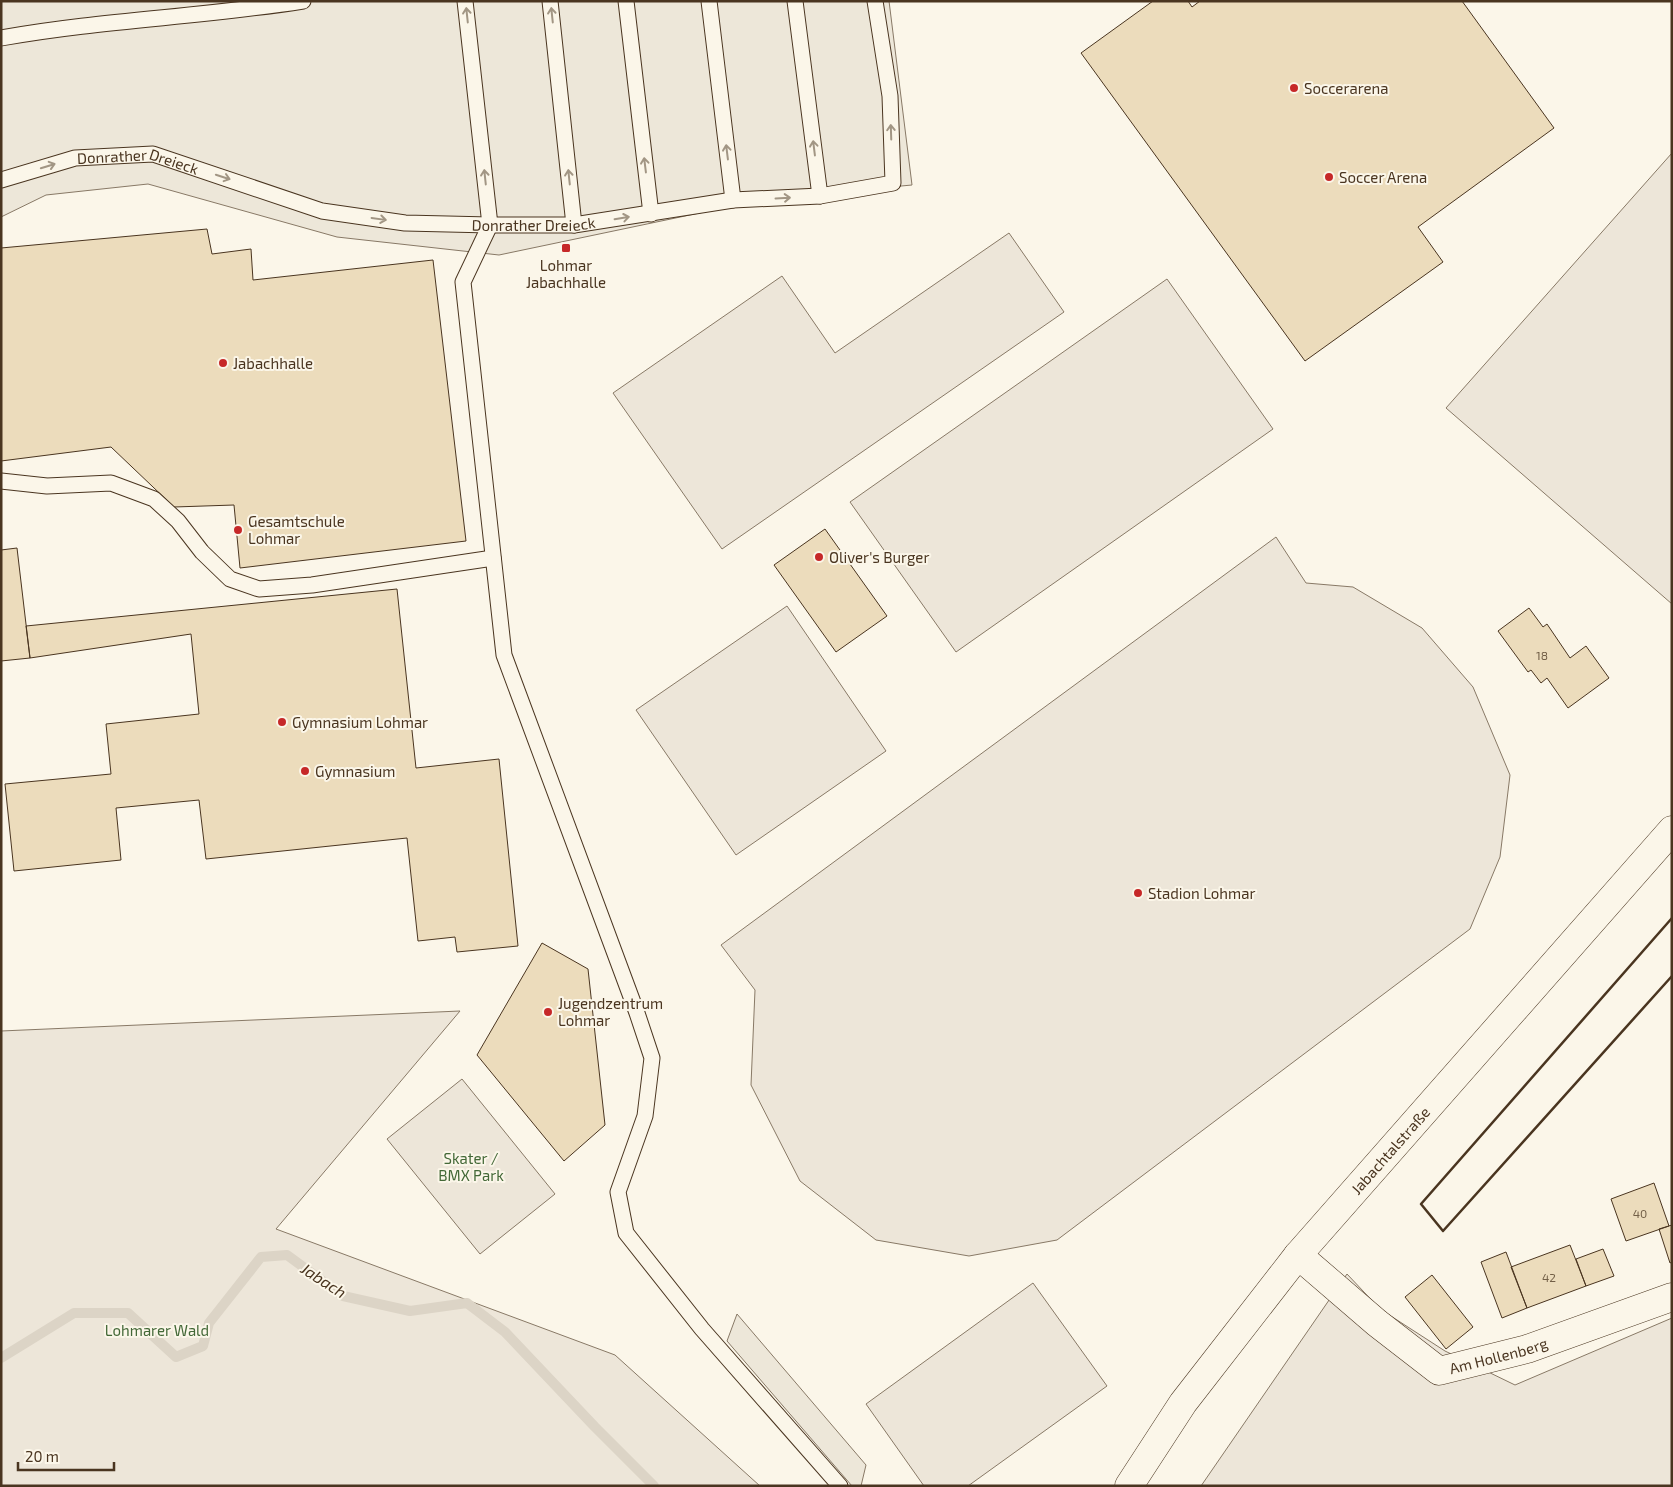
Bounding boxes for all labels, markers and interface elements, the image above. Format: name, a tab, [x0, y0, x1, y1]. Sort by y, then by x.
one-way arrow	[462, 7, 472, 23]
one-way arrow	[547, 7, 557, 23]
place label: Soccerarena	[1304, 79, 1389, 97]
marker: Soccerarena	[1288, 82, 1300, 94]
one-way arrow	[886, 124, 896, 140]
one-way arrow	[809, 140, 819, 156]
street label: Donrather Dreieck	[76, 144, 201, 178]
one-way arrow	[722, 144, 732, 160]
one-way arrow	[640, 158, 650, 174]
one-way arrow	[40, 160, 56, 170]
place label: Soccer Arena	[1339, 168, 1427, 186]
one-way arrow	[480, 169, 490, 185]
one-way arrow	[564, 169, 574, 185]
marker: Soccer Arena	[1323, 171, 1335, 183]
one-way arrow	[215, 172, 231, 182]
one-way arrow	[775, 193, 791, 202]
street label: Donrather Dreieck	[471, 213, 597, 234]
one-way arrow	[614, 213, 630, 223]
one-way arrow	[371, 215, 387, 225]
marker: Lohmar Jabachhalle	[560, 242, 572, 254]
place label: Lohmar Jabachhalle	[526, 256, 606, 291]
place label: Jabachhalle	[233, 354, 313, 372]
marker: Jabachhalle	[217, 357, 229, 369]
place label: Gesamtschule Lohmar	[248, 512, 345, 547]
marker: Gesamtschule Lohmar	[232, 524, 244, 536]
place label: Oliver's Burger	[829, 548, 929, 566]
marker: Oliver's Burger	[813, 551, 825, 563]
house number: 18	[1536, 648, 1548, 662]
place label: Gymnasium Lohmar	[292, 713, 428, 731]
marker: Gymnasium Lohmar	[276, 716, 288, 728]
place label: Gymnasium	[315, 762, 395, 780]
marker: Gymnasium	[299, 765, 311, 777]
place label: Stadion Lohmar	[1148, 884, 1255, 902]
marker: Stadion Lohmar	[1132, 887, 1144, 899]
place label: Jugendzentrum Lohmar	[558, 994, 663, 1029]
marker: Jugendzentrum Lohmar	[542, 1006, 554, 1018]
street label: Jabachtalstraße	[1347, 1103, 1433, 1198]
park label: Skater / BMX Park	[438, 1149, 504, 1184]
house number: 40	[1633, 1206, 1647, 1220]
water label: Jabach	[297, 1258, 350, 1302]
house number: 42	[1542, 1270, 1556, 1284]
park label: Lohmarer Wald	[105, 1321, 209, 1339]
street label: Am Hollenberg	[1447, 1333, 1551, 1377]
scale bar	[18, 1440, 114, 1472]
text: 20 m	[25, 1447, 59, 1465]

